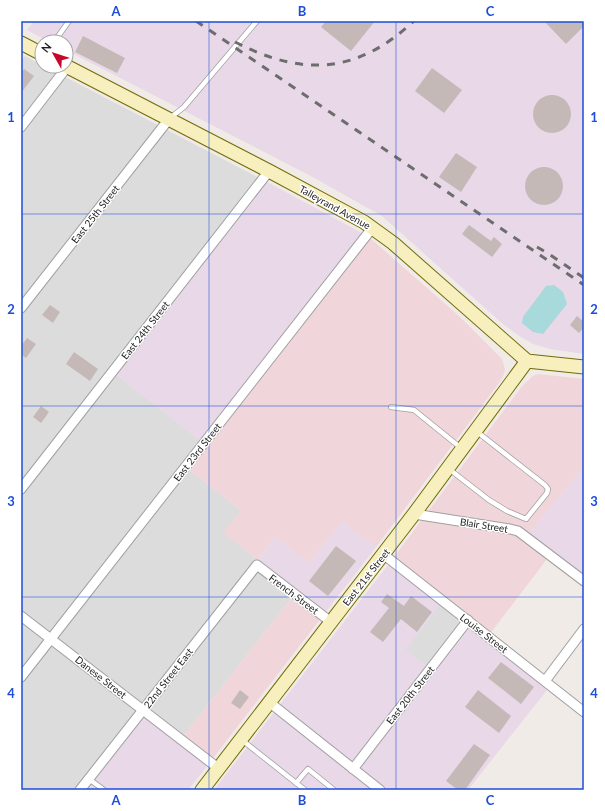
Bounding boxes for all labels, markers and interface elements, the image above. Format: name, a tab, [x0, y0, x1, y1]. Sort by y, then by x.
text: A	[110, 3, 121, 19]
text: B	[298, 3, 307, 19]
text: C	[486, 3, 495, 19]
north arrow	[34, 34, 74, 74]
text: N	[38, 40, 54, 55]
text: 1	[7, 109, 15, 125]
text: 1	[590, 109, 598, 125]
street label: East 25th Street	[68, 182, 122, 246]
street label: Talleyrand Avenue	[297, 182, 373, 232]
street label: East 24th Street	[118, 298, 172, 362]
text: 2	[7, 301, 15, 317]
text: 2	[590, 301, 598, 317]
street label: East 23rd Street	[171, 420, 224, 484]
text: 3	[7, 493, 15, 509]
text: 3	[590, 493, 598, 509]
street label: Blair Street	[459, 515, 509, 535]
street label: East 21st Street	[340, 546, 392, 608]
street label: French Street	[267, 572, 321, 617]
street label: Louise Street	[458, 611, 510, 656]
street label: 22nd Street East	[141, 645, 195, 710]
street label: Danese Street	[73, 653, 129, 701]
street label: East 20th Street	[383, 663, 437, 727]
text: 4	[7, 685, 15, 701]
text: 4	[590, 685, 598, 701]
text: A	[110, 792, 121, 808]
text: B	[298, 792, 307, 808]
text: C	[486, 792, 495, 808]

